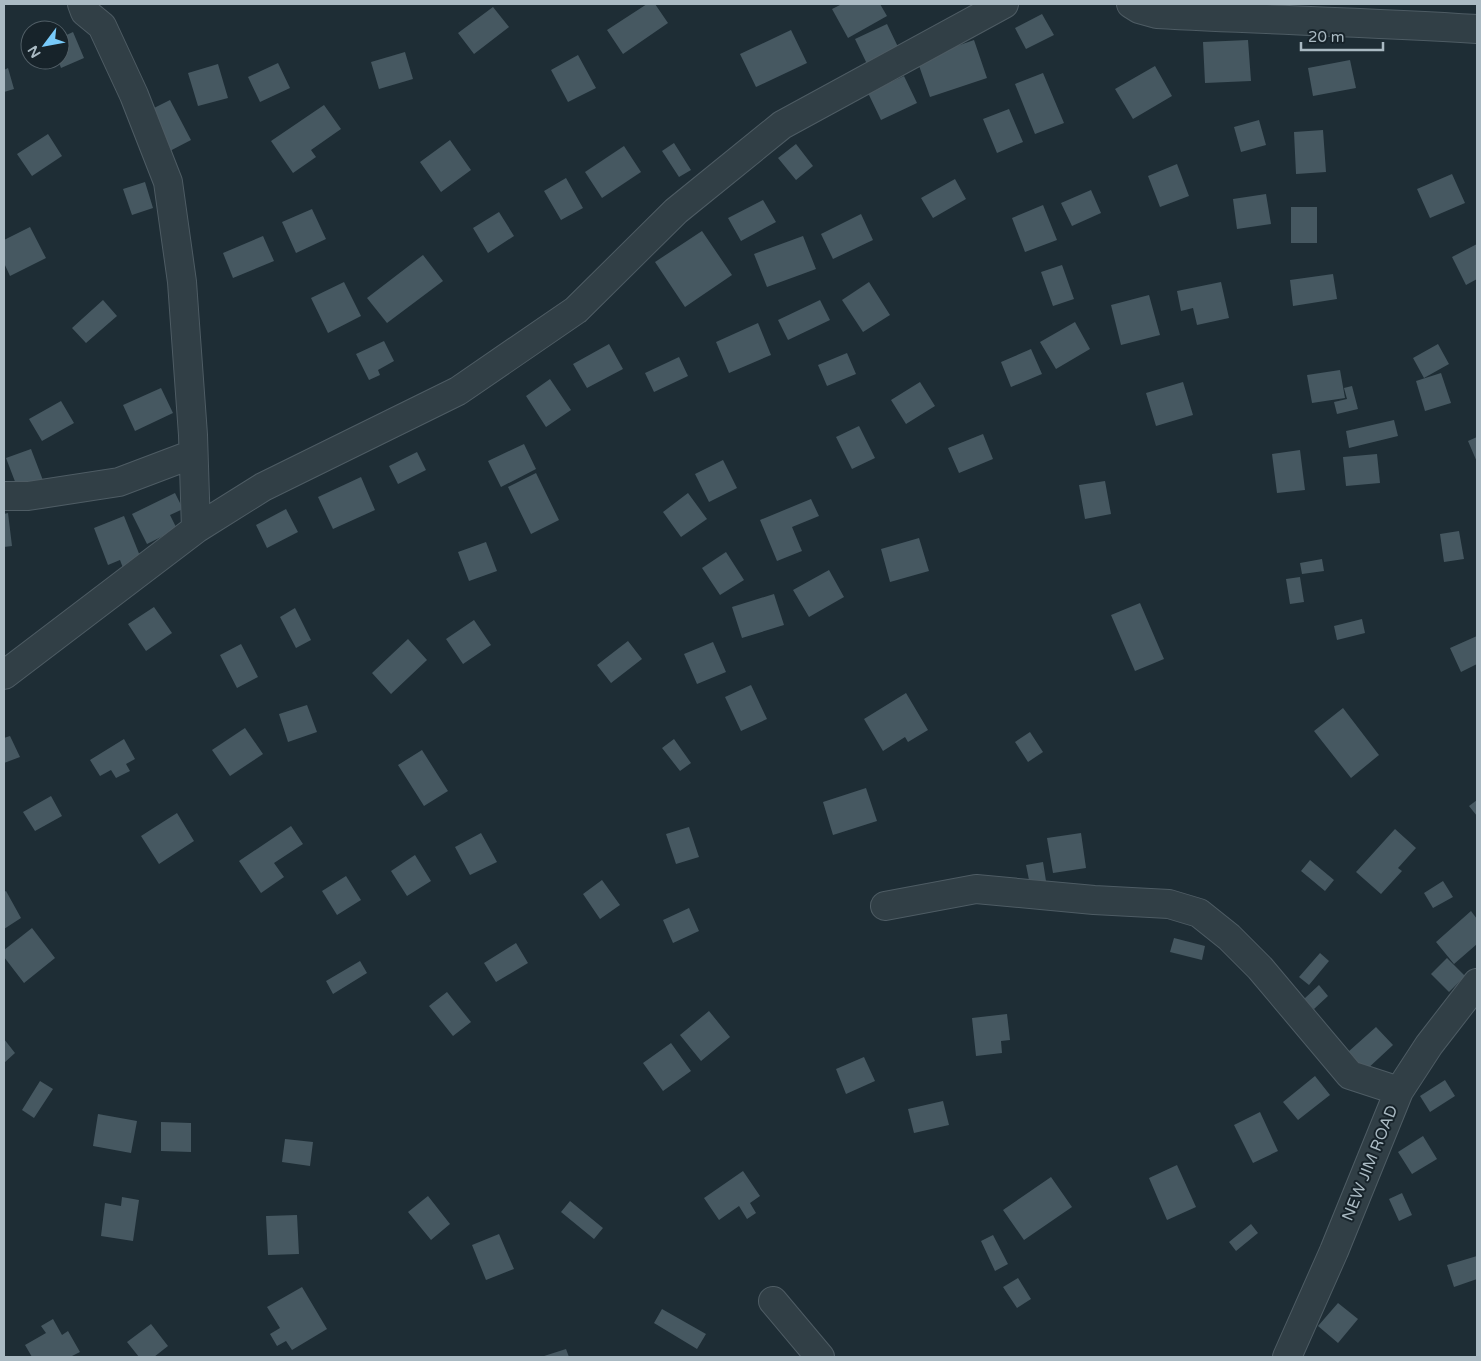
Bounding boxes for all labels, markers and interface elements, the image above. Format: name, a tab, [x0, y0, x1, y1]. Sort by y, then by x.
north arrow	[20, 20, 70, 70]
scale bar	[1301, 20, 1384, 52]
text: 20 m	[1308, 28, 1345, 46]
text: N	[24, 42, 45, 61]
street label: NEW JIM ROAD	[1338, 1102, 1402, 1224]

